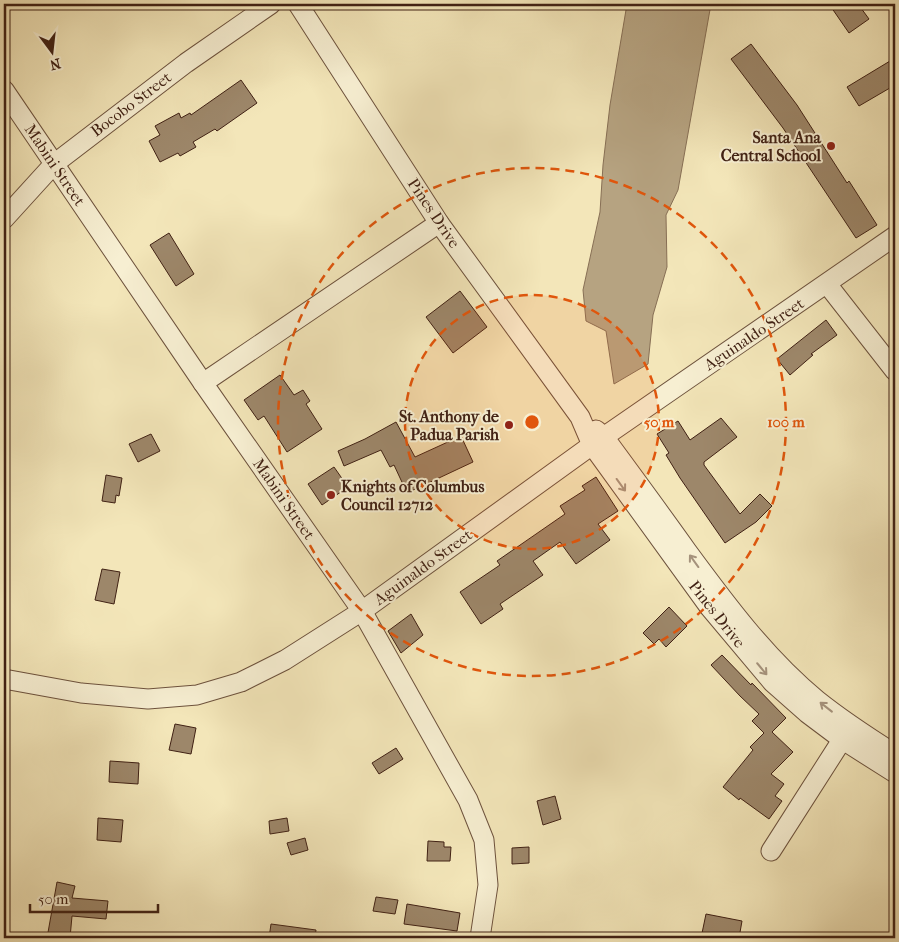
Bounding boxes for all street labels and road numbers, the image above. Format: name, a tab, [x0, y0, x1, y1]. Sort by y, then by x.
street label: Bocobo Street	[87, 67, 175, 140]
street label: Mabini Street	[21, 120, 90, 210]
street label: Pines Drive	[404, 175, 464, 252]
street label: Aguinaldo Street	[700, 293, 808, 375]
street label: Mabini Street	[249, 455, 319, 543]
street label: Aguinaldo Street	[369, 525, 476, 610]
street label: Pines Drive	[685, 577, 749, 651]

